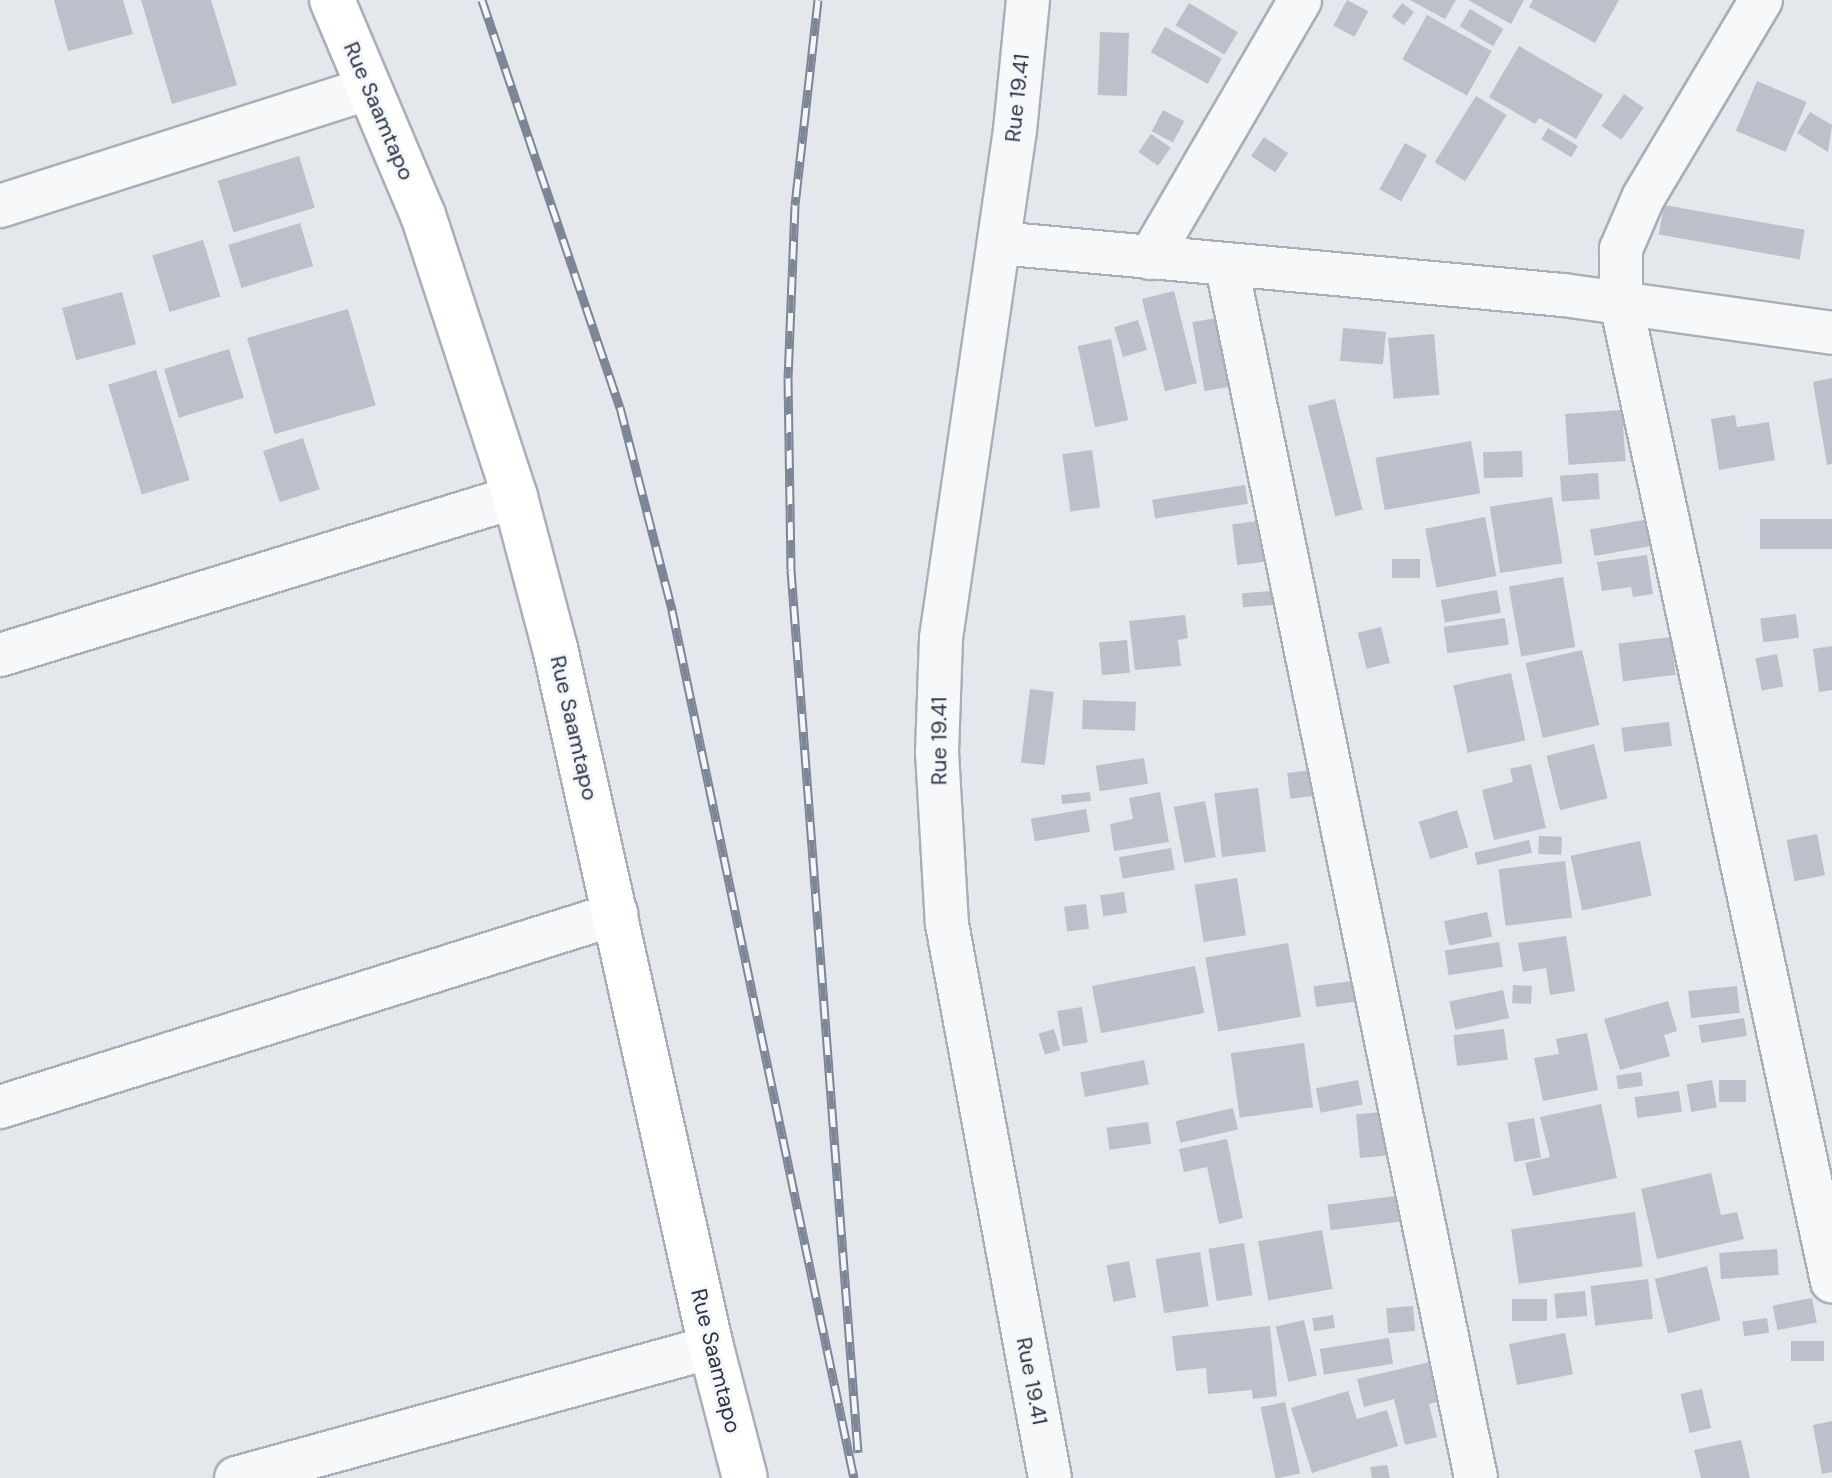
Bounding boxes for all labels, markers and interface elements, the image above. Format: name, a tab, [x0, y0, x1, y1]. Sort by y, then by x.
street label: Rue Saamtapo	[338, 38, 420, 184]
street label: Rue 19.41	[999, 53, 1035, 143]
street label: Rue Saamtapo	[545, 653, 603, 803]
street label: Rue 19.41	[926, 697, 952, 785]
street label: Rue Saamtapo	[685, 1286, 747, 1436]
street label: Rue 19.41	[1011, 1335, 1053, 1427]

